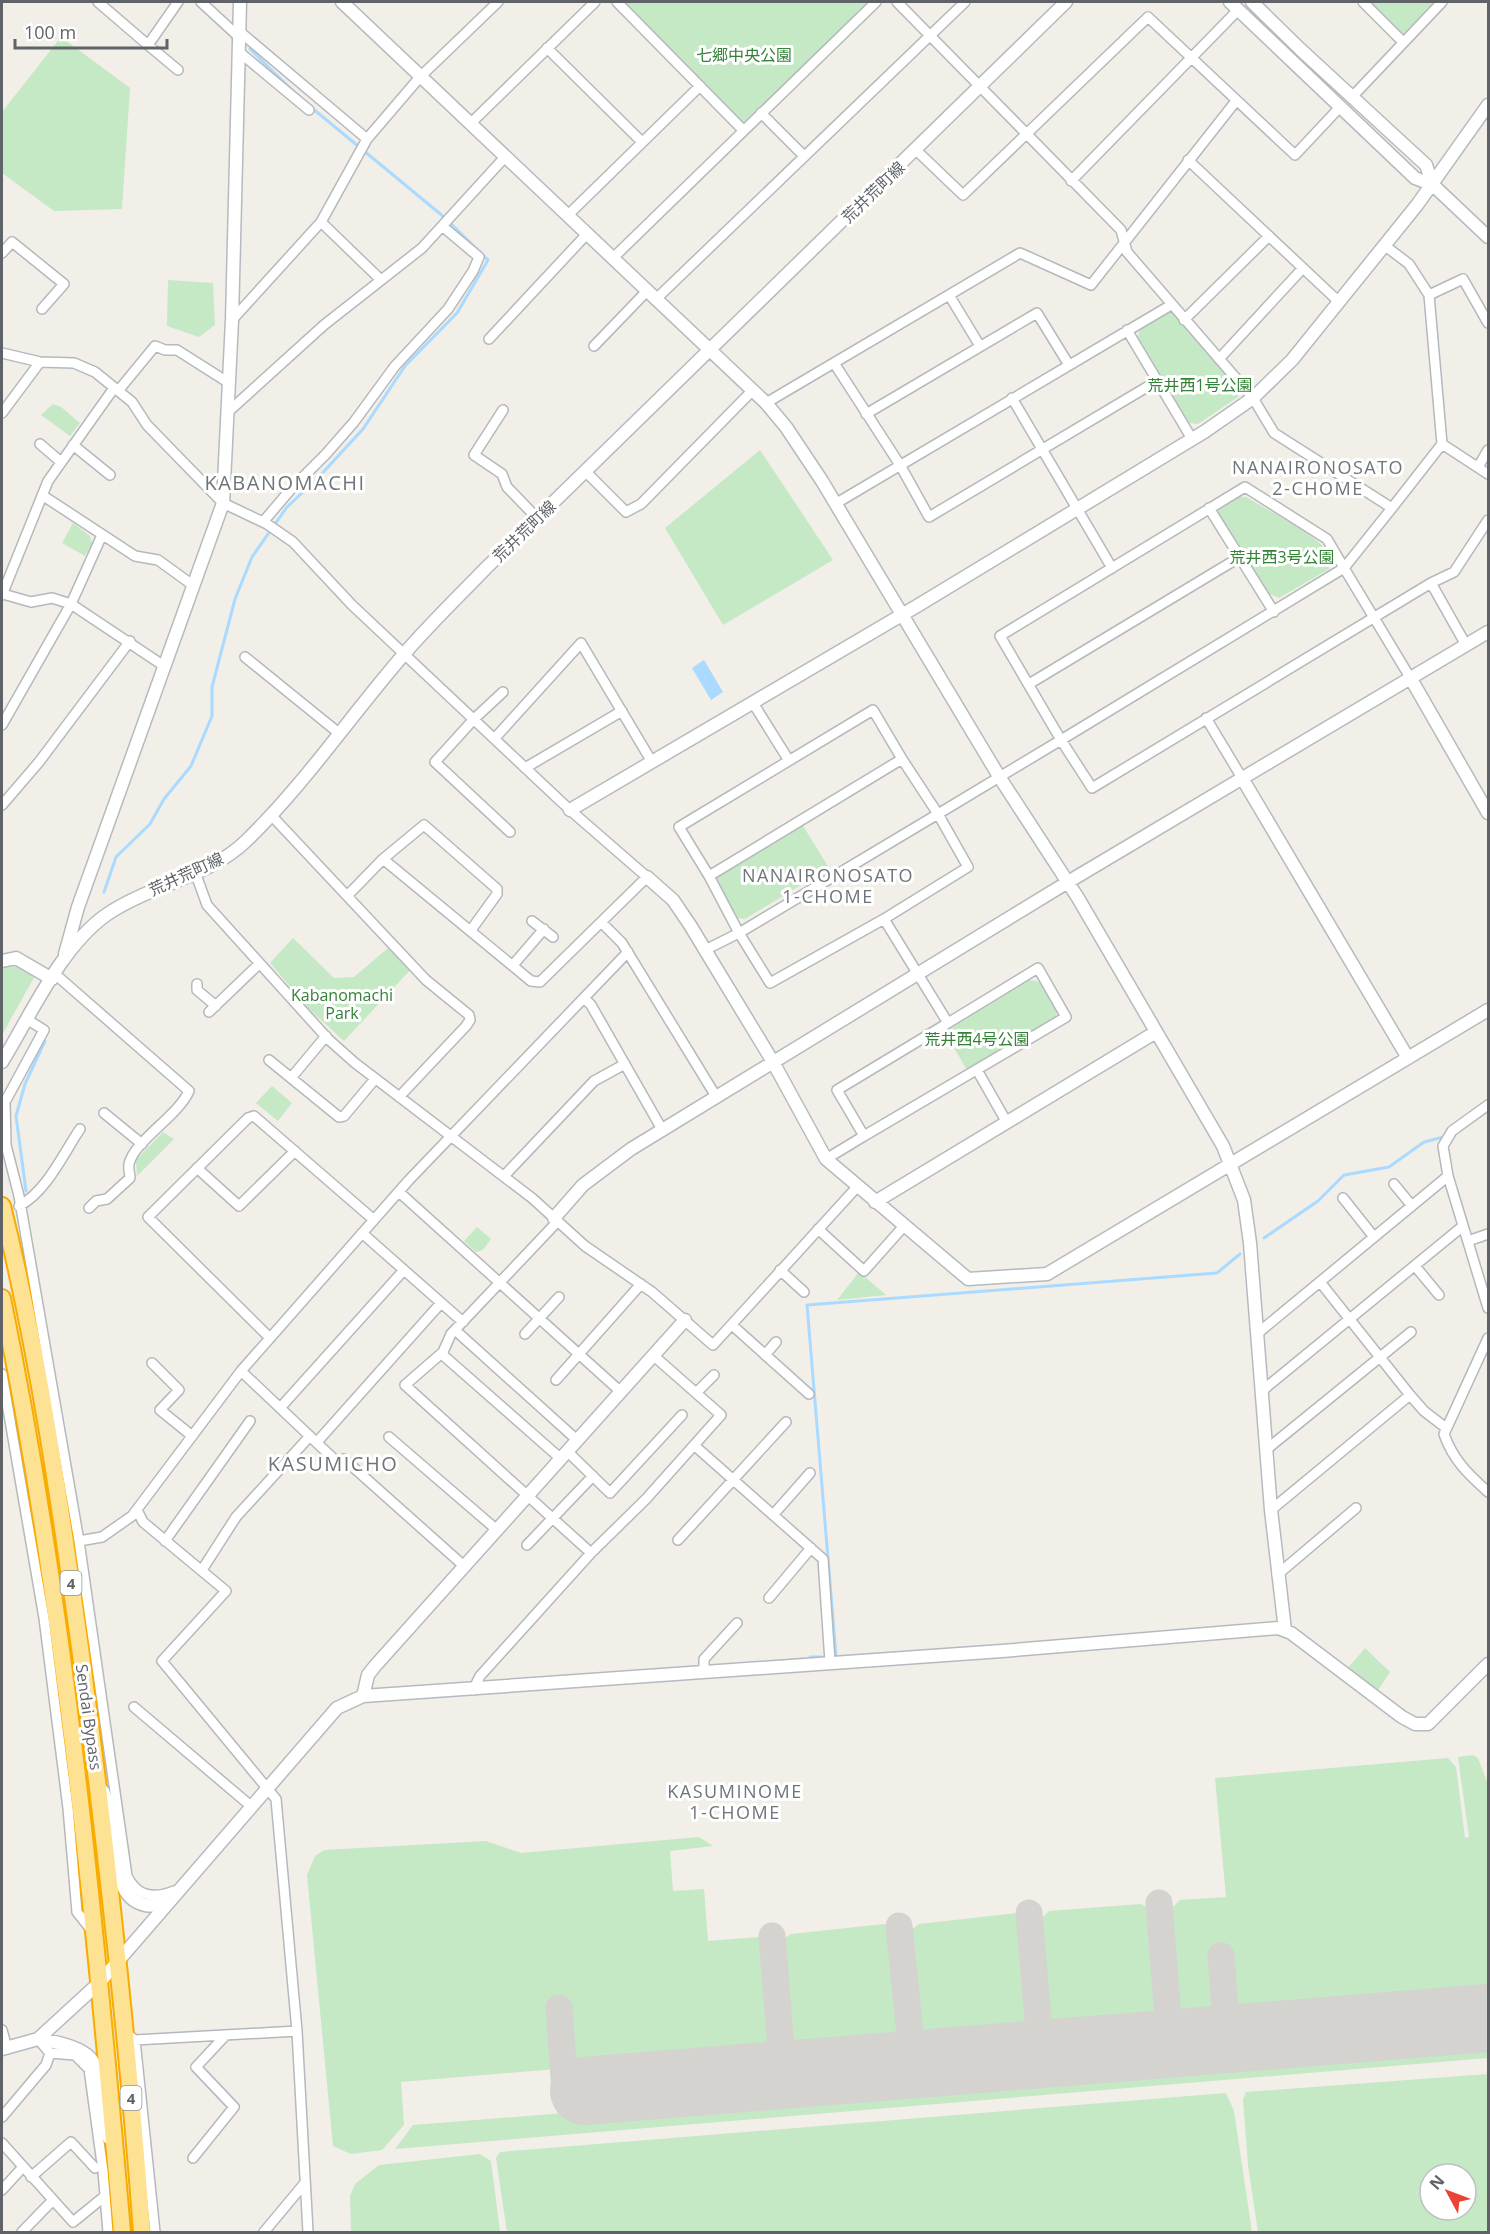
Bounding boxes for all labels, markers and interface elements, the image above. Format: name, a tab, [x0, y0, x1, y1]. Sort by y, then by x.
scale bar	[15, 12, 166, 50]
text: 100 m	[24, 20, 76, 44]
park label: 七郷中央公園	[696, 44, 792, 66]
street label: 荒井荒町線	[837, 156, 909, 228]
park label: 荒井西1号公園	[1147, 374, 1253, 396]
district label: NANAIRONOSATO 2-CHOME	[1232, 455, 1404, 500]
district label: KABANOMACHI	[204, 469, 366, 496]
street label: 荒井荒町線	[488, 495, 560, 567]
park label: 荒井西3号公園	[1229, 546, 1335, 568]
street label: 荒井荒町線	[145, 847, 227, 901]
district label: NANAIRONOSATO 1-CHOME	[742, 863, 914, 908]
park label: Kabanomachi Park	[291, 984, 393, 1024]
park label: 荒井西4号公園	[924, 1028, 1030, 1050]
district label: KASUMICHO	[268, 1450, 398, 1477]
road number: 4	[60, 1571, 82, 1595]
street label: Sendai Bypass	[71, 1663, 107, 1771]
district label: KASUMINOME 1-CHOME	[667, 1779, 803, 1824]
road number: 4	[120, 2086, 142, 2110]
north arrow	[1418, 2162, 1478, 2222]
text: N	[1424, 2170, 1449, 2194]

